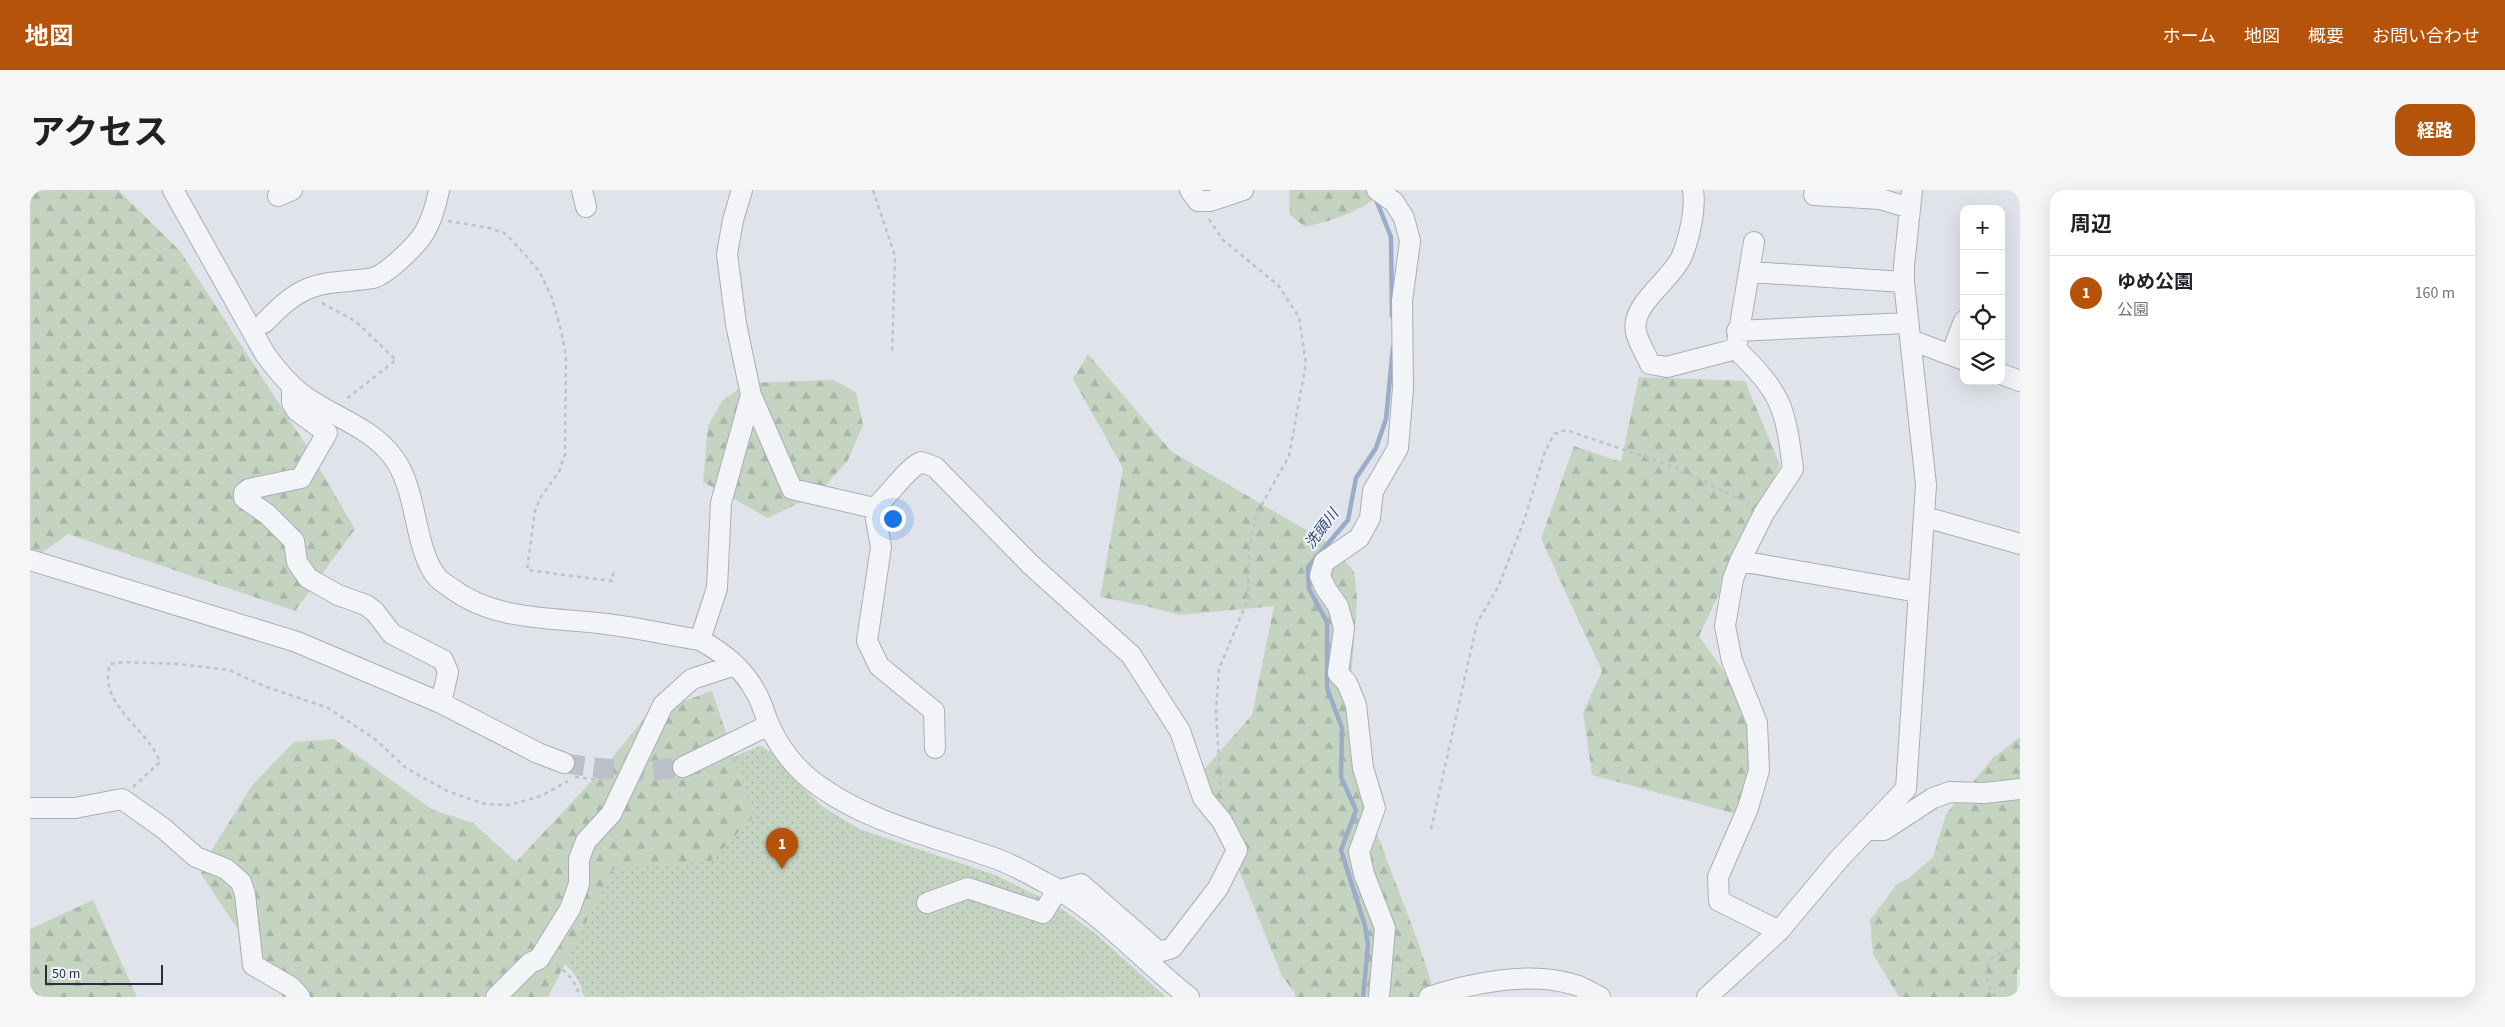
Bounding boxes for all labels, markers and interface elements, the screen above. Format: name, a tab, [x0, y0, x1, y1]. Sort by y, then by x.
text: 地図	[25, 19, 73, 54]
text: ホーム	[2163, 24, 2216, 49]
text: 地図	[2244, 24, 2280, 49]
text: 概要	[2308, 24, 2344, 49]
text: お問い合わせ	[2372, 24, 2480, 49]
button: 経路	[2395, 104, 2475, 156]
text: アクセス	[30, 108, 168, 158]
map controls	[1960, 205, 2005, 385]
button: +	[1960, 205, 2005, 250]
text: 周辺	[2070, 209, 2112, 239]
button: −	[1960, 250, 2005, 295]
text: ゆめ公園	[2117, 269, 2193, 296]
text: 1	[2082, 282, 2090, 304]
text: 160 m	[2415, 282, 2455, 304]
button: locate	[1960, 295, 2005, 340]
text: 公園	[2117, 299, 2149, 321]
button: layers	[1960, 340, 2005, 385]
water label: 洗頭川	[1300, 503, 1345, 553]
your location	[880, 506, 906, 532]
pin: 1	[766, 828, 798, 869]
scale bar	[45, 962, 162, 985]
text: 50 m	[52, 964, 80, 984]

